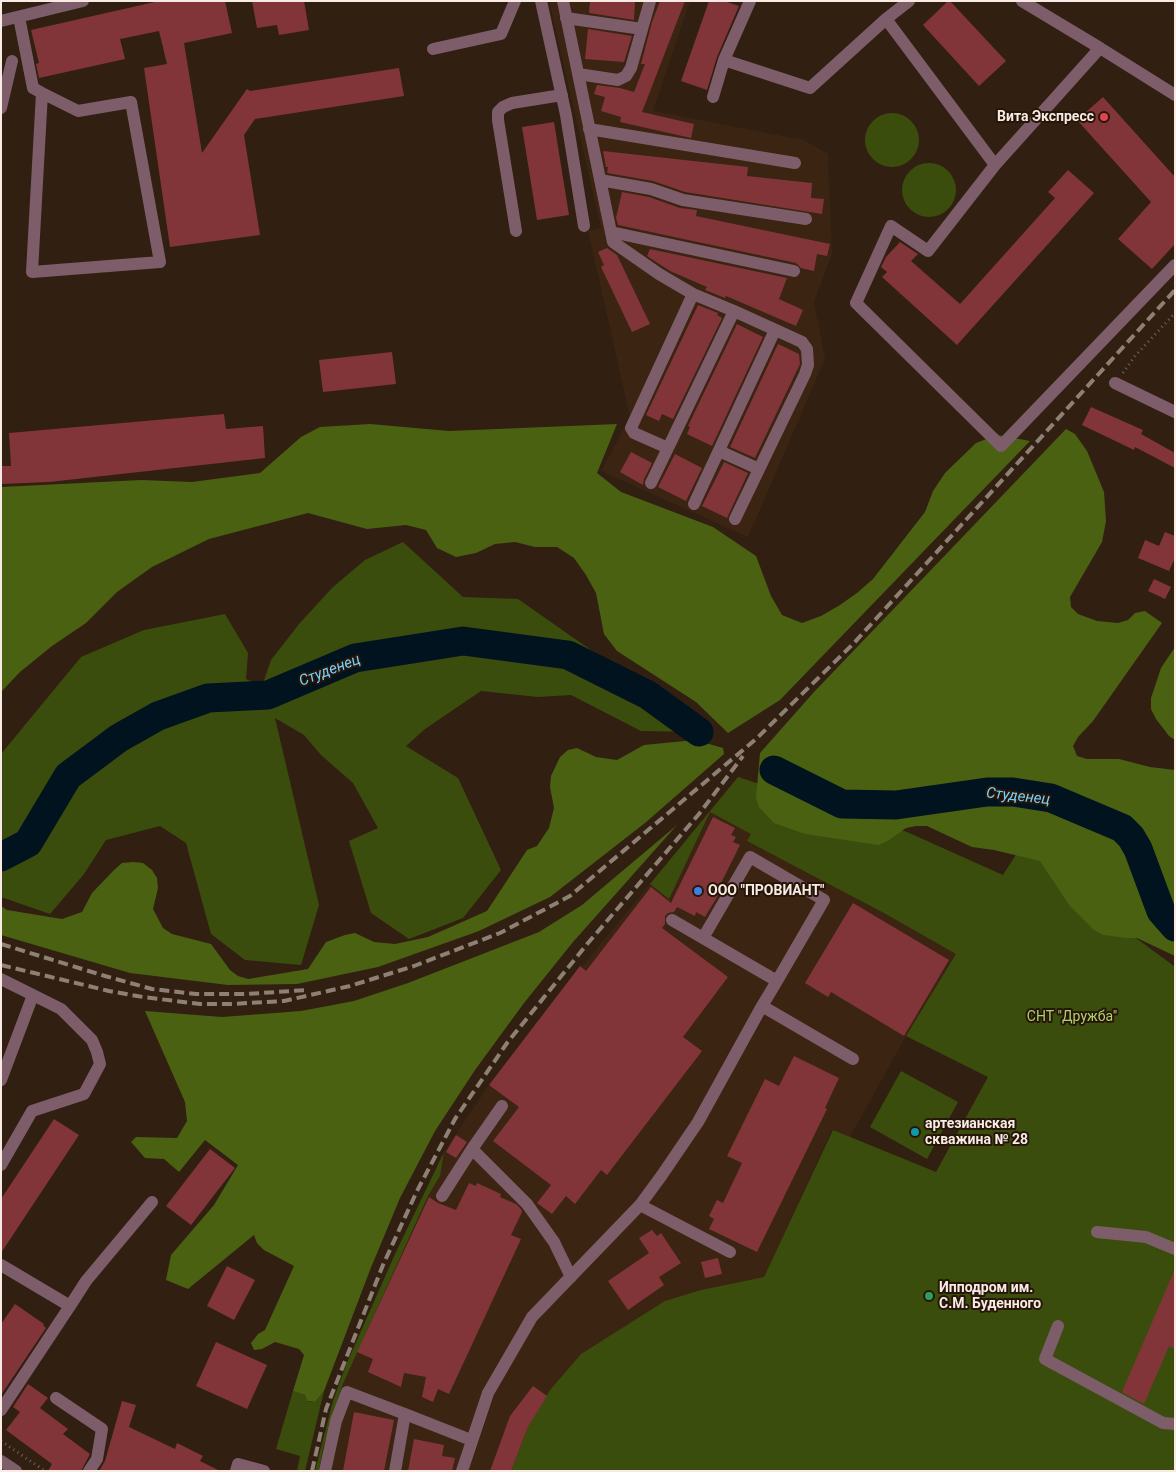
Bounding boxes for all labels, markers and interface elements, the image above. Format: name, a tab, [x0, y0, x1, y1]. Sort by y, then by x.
place label: Вита Экспресс	[997, 109, 1094, 125]
marker: Вита Экспресс	[1098, 111, 1110, 123]
water label: Студенец	[297, 651, 363, 691]
water label: Студенец	[985, 785, 1051, 809]
place label: ООО "ПРОВИАНТ"	[708, 883, 825, 899]
marker: ООО "ПРОВИАНТ"	[692, 885, 704, 897]
park label: СНТ "Дружба"	[1027, 1009, 1117, 1025]
place label: артезианская скважина № 28	[925, 1116, 1028, 1148]
marker: артезианская скважина № 28	[909, 1126, 921, 1138]
place label: Ипподром им. С.М. Буденного	[939, 1280, 1041, 1312]
marker: Ипподром им. С.М. Буденного	[923, 1290, 935, 1302]

